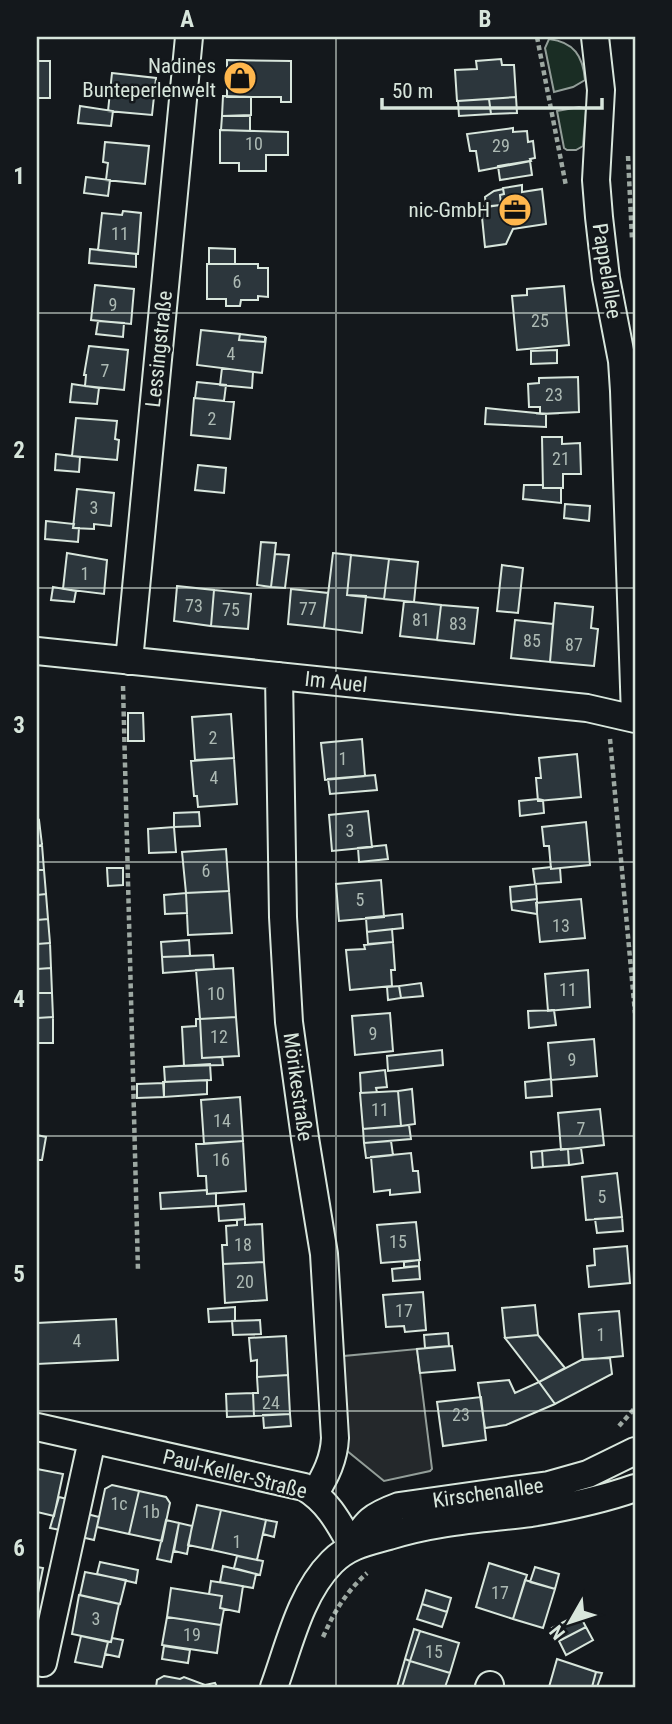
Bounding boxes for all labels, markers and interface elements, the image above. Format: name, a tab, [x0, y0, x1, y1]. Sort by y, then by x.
text: A	[180, 6, 194, 33]
text: B	[479, 6, 491, 33]
place label: Nadines Bunteperlenwelt	[82, 54, 216, 102]
shop icon: Nadines Bunteperlenwelt	[221, 59, 259, 97]
scale bar	[382, 66, 602, 110]
text: 50 m	[392, 79, 433, 103]
house number: 10	[245, 133, 263, 154]
house number: 29	[492, 135, 510, 156]
text: 1	[13, 163, 25, 190]
office icon: nic-GmbH	[496, 191, 534, 229]
place label: nic-GmbH	[409, 198, 490, 222]
street label: Pappelallee	[588, 222, 626, 321]
house number: 11	[111, 223, 129, 244]
house number: 6	[233, 271, 241, 292]
street label: Lessingstraße	[141, 289, 177, 408]
house number: 9	[109, 294, 117, 315]
house number: 25	[531, 310, 549, 331]
house number: 4	[227, 343, 236, 364]
house number: 7	[101, 360, 110, 381]
house number: 23	[545, 384, 563, 405]
house number: 2	[208, 408, 217, 429]
text: 2	[13, 437, 25, 464]
house number: 21	[552, 448, 570, 469]
house number: 3	[90, 497, 98, 518]
house number: 1	[81, 563, 89, 584]
house number: 73	[185, 595, 203, 616]
house number: 77	[299, 598, 317, 619]
house number: 75	[222, 599, 240, 620]
house number: 81	[412, 609, 430, 630]
house number: 83	[449, 613, 467, 634]
house number: 85	[523, 630, 541, 651]
house number: 87	[565, 634, 583, 655]
street label: Im Auel	[304, 667, 368, 697]
text: 3	[13, 712, 25, 739]
house number: 2	[209, 727, 218, 748]
house number: 1	[339, 748, 347, 769]
house number: 4	[210, 767, 219, 788]
house number: 3	[346, 820, 354, 841]
house number: 6	[202, 860, 210, 881]
house number: 5	[356, 889, 365, 910]
house number: 13	[552, 915, 570, 936]
house number: 11	[559, 979, 577, 1000]
house number: 10	[207, 983, 225, 1004]
text: 4	[13, 986, 25, 1013]
house number: 9	[369, 1023, 377, 1044]
house number: 12	[210, 1026, 228, 1047]
street label: Mörikestraße	[279, 1031, 318, 1143]
house number: 9	[568, 1049, 576, 1070]
house number: 11	[371, 1099, 389, 1120]
house number: 14	[213, 1110, 231, 1131]
house number: 7	[577, 1118, 586, 1139]
house number: 16	[212, 1149, 230, 1170]
house number: 5	[598, 1186, 607, 1207]
house number: 15	[389, 1231, 407, 1252]
house number: 18	[234, 1234, 252, 1255]
text: 5	[13, 1261, 25, 1288]
house number: 20	[236, 1271, 254, 1292]
house number: 17	[395, 1300, 413, 1321]
house number: 1	[597, 1324, 605, 1345]
house number: 4	[73, 1330, 82, 1351]
house number: 24	[262, 1392, 280, 1413]
house number: 23	[452, 1404, 470, 1425]
street label: Paul-Keller-Straße	[160, 1444, 310, 1504]
street label: Kirschenallee	[431, 1473, 545, 1513]
house number: 1c	[110, 1493, 128, 1514]
house number: 1b	[142, 1501, 160, 1522]
house number: 1	[233, 1531, 241, 1552]
text: 6	[13, 1535, 25, 1562]
house number: 17	[491, 1582, 509, 1603]
north arrow	[536, 1588, 606, 1658]
house number: 3	[92, 1608, 100, 1629]
text: N	[545, 1621, 570, 1644]
house number: 19	[183, 1624, 201, 1645]
house number: 15	[425, 1641, 443, 1662]

